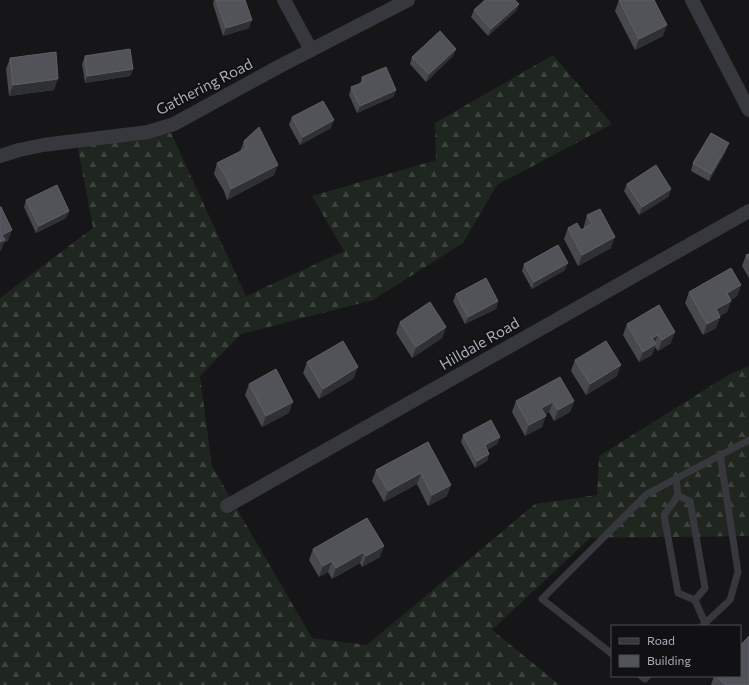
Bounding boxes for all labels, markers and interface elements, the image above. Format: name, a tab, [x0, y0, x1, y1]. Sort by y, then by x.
street label: Gathering Road	[153, 54, 255, 118]
street label: Hilldale Road	[436, 313, 522, 373]
legend	[611, 625, 741, 677]
text: Road	[647, 633, 675, 647]
text: Building	[647, 653, 691, 667]

